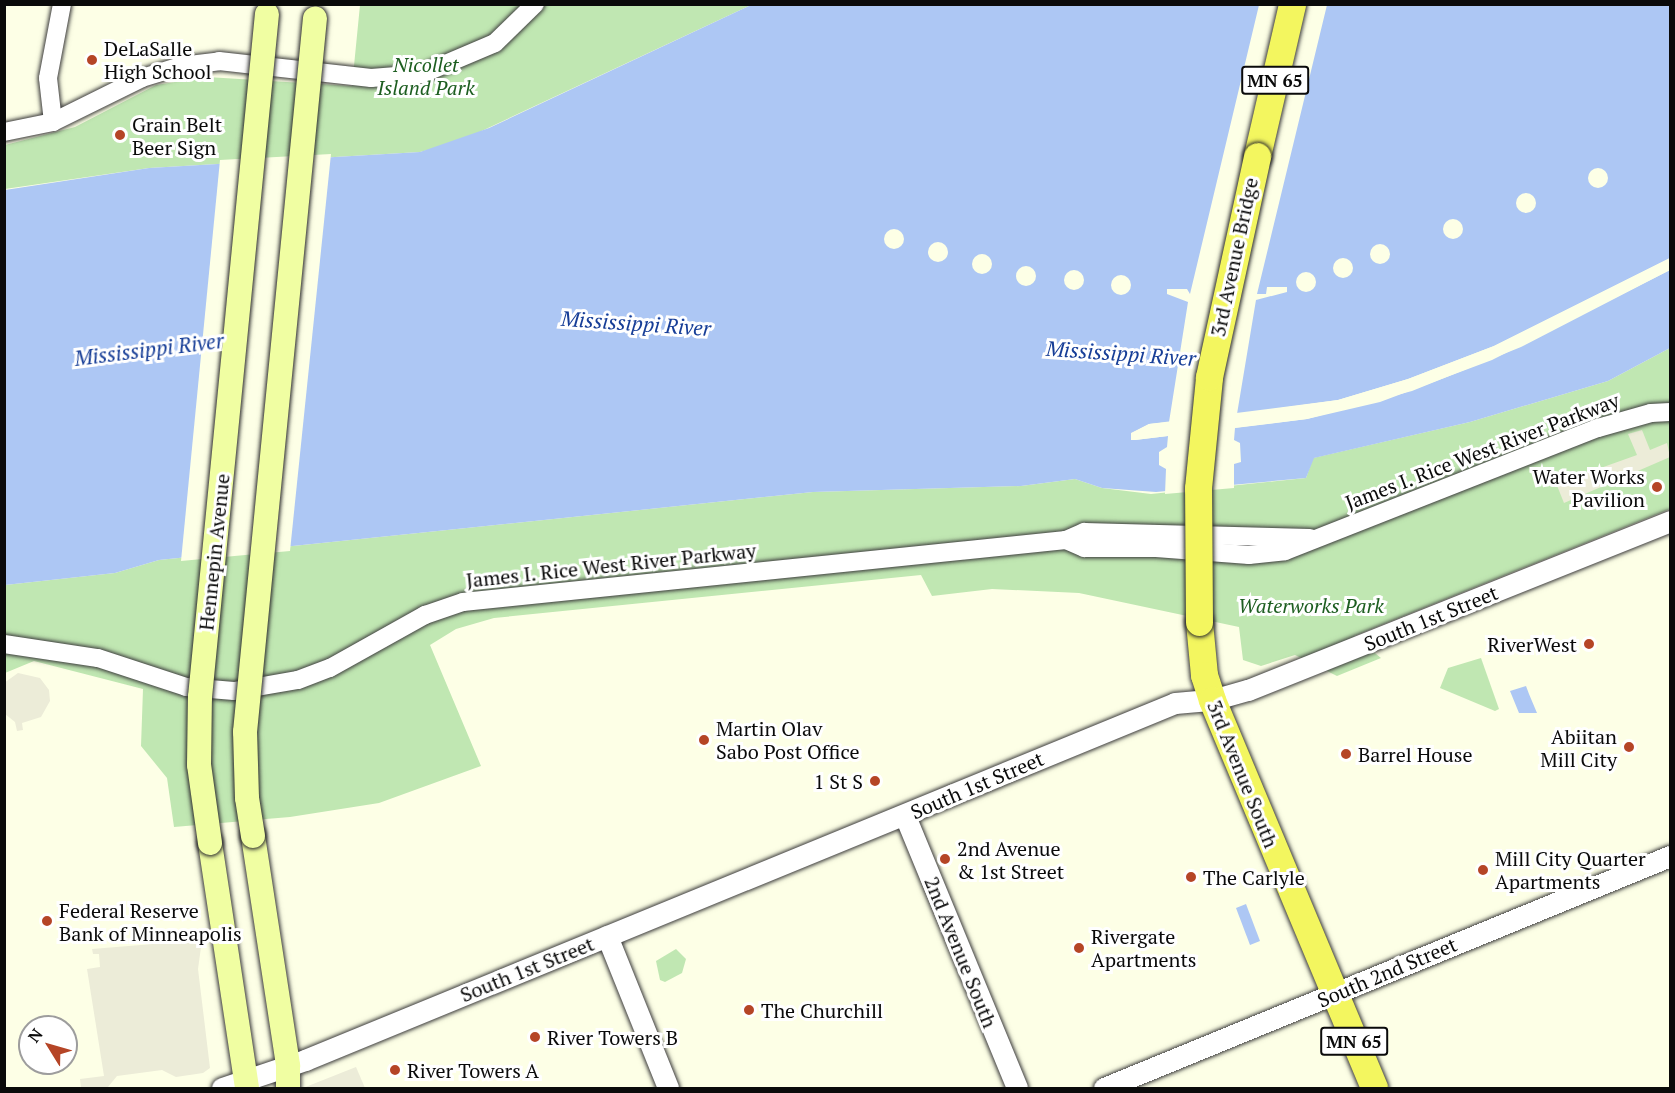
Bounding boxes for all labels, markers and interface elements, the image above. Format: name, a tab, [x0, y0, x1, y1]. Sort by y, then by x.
place label: DeLaSalle High School	[104, 36, 212, 83]
park label: Nicollet Island Park	[377, 52, 475, 99]
marker: DeLaSalle High School	[85, 53, 99, 67]
road number: MN 65	[1240, 65, 1310, 95]
place label: Grain Belt Beer Sign	[132, 112, 222, 159]
marker: Grain Belt Beer Sign	[113, 128, 127, 142]
street label: 3rd Avenue Bridge	[1205, 175, 1263, 339]
water label: Mississippi River	[560, 305, 712, 341]
water label: Mississippi River	[73, 327, 225, 371]
water label: Mississippi River	[1045, 335, 1197, 371]
street label: James I. Rice West River Parkway	[1341, 387, 1623, 515]
place label: Water Works Pavilion	[1532, 464, 1645, 511]
street label: Hennepin Avenue	[194, 472, 234, 632]
marker: Water Works Pavilion	[1650, 480, 1664, 494]
street label: James I. Rice West River Parkway	[464, 538, 758, 592]
street label: South 1st Street	[1361, 580, 1501, 656]
park label: Waterworks Park	[1238, 593, 1384, 617]
place label: RiverWest	[1487, 632, 1577, 656]
marker: RiverWest	[1582, 637, 1596, 651]
street label: 3rd Avenue South	[1202, 697, 1284, 851]
place label: Martin Olav Sabo Post Office	[716, 716, 860, 763]
place label: Abiitan Mill City	[1540, 724, 1617, 771]
marker: Martin Olav Sabo Post Office	[697, 733, 711, 747]
marker: Abiitan Mill City	[1622, 740, 1636, 754]
place label: Barrel House	[1358, 742, 1473, 766]
street label: South 1st Street	[907, 746, 1047, 824]
marker: Barrel House	[1339, 747, 1353, 761]
place label: 1 St S	[814, 769, 863, 793]
marker: 1 St S	[868, 774, 882, 788]
place label: 2nd Avenue & 1st Street	[957, 836, 1064, 883]
place label: Mill City Quarter Apartments	[1495, 846, 1646, 893]
marker: 2nd Avenue & 1st Street	[938, 852, 952, 866]
marker: Mill City Quarter Apartments	[1476, 863, 1490, 877]
place label: The Carlyle	[1203, 865, 1305, 889]
marker: The Carlyle	[1184, 870, 1198, 884]
street label: 2nd Avenue South	[920, 873, 1002, 1031]
place label: Federal Reserve Bank of Minneapolis	[59, 898, 242, 945]
marker: Federal Reserve Bank of Minneapolis	[40, 914, 54, 928]
place label: Rivergate Apartments	[1091, 924, 1196, 971]
street label: South 1st Street	[457, 931, 597, 1007]
street label: South 2nd Street	[1314, 932, 1460, 1012]
marker: Rivergate Apartments	[1072, 941, 1086, 955]
place label: The Churchill	[761, 998, 883, 1022]
marker: The Churchill	[742, 1003, 756, 1017]
north arrow	[18, 1015, 78, 1075]
text: N	[23, 1024, 48, 1047]
place label: River Towers B	[547, 1025, 678, 1049]
road number: MN 65	[1320, 1026, 1388, 1056]
marker: River Towers B	[528, 1030, 542, 1044]
place label: River Towers A	[407, 1058, 539, 1082]
marker: River Towers A	[388, 1063, 402, 1077]

